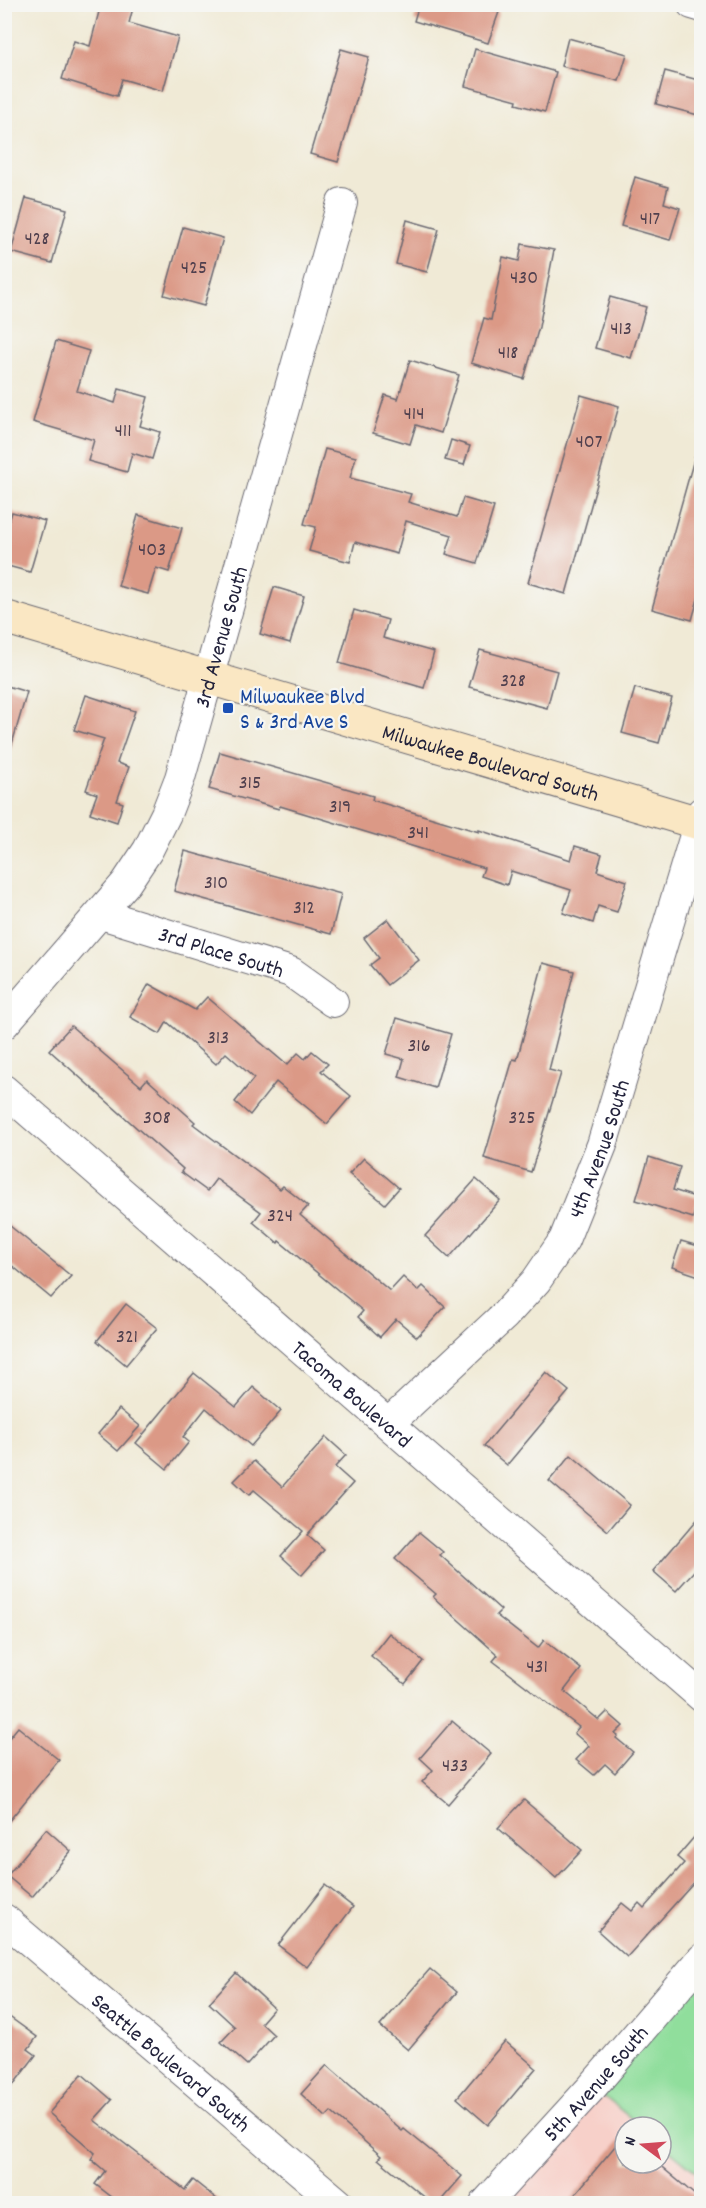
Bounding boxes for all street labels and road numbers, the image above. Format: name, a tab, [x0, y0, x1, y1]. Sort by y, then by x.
street label: 3rd Avenue South	[189, 563, 258, 712]
street label: Milwaukee Boulevard South	[378, 718, 602, 812]
street label: 3rd Place South	[154, 920, 287, 988]
street label: 4th Avenue South	[562, 1076, 640, 1223]
street label: Tacoma Boulevard	[283, 1335, 417, 1457]
street label: Seattle Boulevard South	[83, 1987, 256, 2141]
street label: 5th Avenue South	[538, 2020, 658, 2150]

